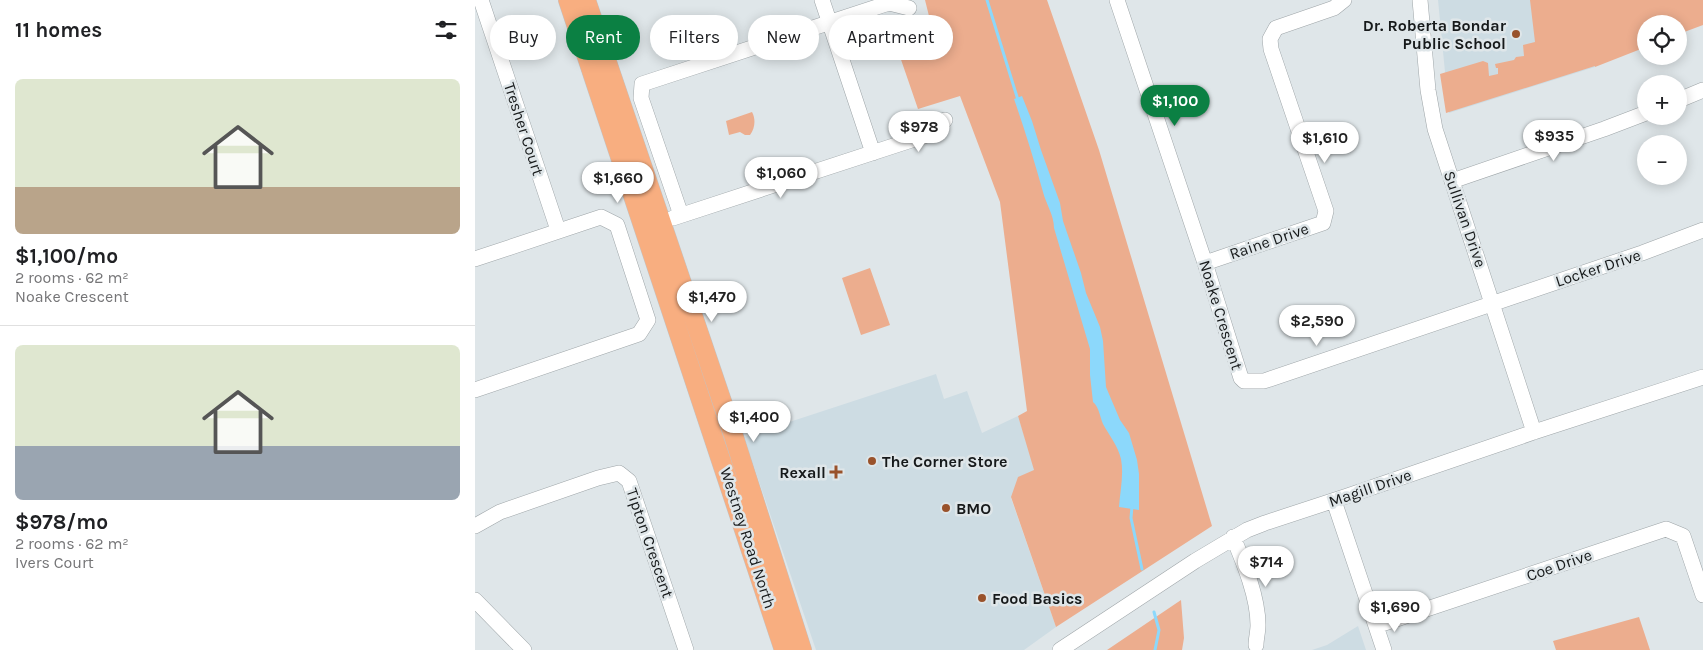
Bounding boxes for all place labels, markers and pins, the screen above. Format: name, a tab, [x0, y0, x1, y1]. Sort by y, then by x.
place label: Dr. Roberta Bondar Public School	[1363, 16, 1507, 53]
marker: Dr. Roberta Bondar Public School	[1510, 28, 1522, 40]
pin: $1,100	[1134, 84, 1216, 127]
pin: $978	[889, 110, 949, 153]
pin: $935	[1524, 120, 1584, 162]
pin: $1,610	[1284, 121, 1366, 164]
pin: $1,060	[740, 156, 822, 199]
pin: $1,660	[577, 162, 659, 204]
pin: $1,470	[671, 280, 753, 323]
pin: $2,590	[1276, 304, 1358, 347]
pin: $1,400	[713, 400, 795, 443]
place label: The Corner Store	[882, 452, 1008, 471]
marker: The Corner Store	[866, 455, 878, 467]
place label: Rexall	[779, 463, 826, 482]
marker: Rexall	[830, 466, 842, 478]
place label: BMO	[956, 499, 991, 518]
marker: BMO	[940, 502, 952, 514]
pin: $714	[1236, 546, 1296, 588]
place label: Food Basics	[992, 589, 1083, 608]
pin: $1,690	[1354, 590, 1436, 633]
marker: Food Basics	[976, 592, 988, 604]

